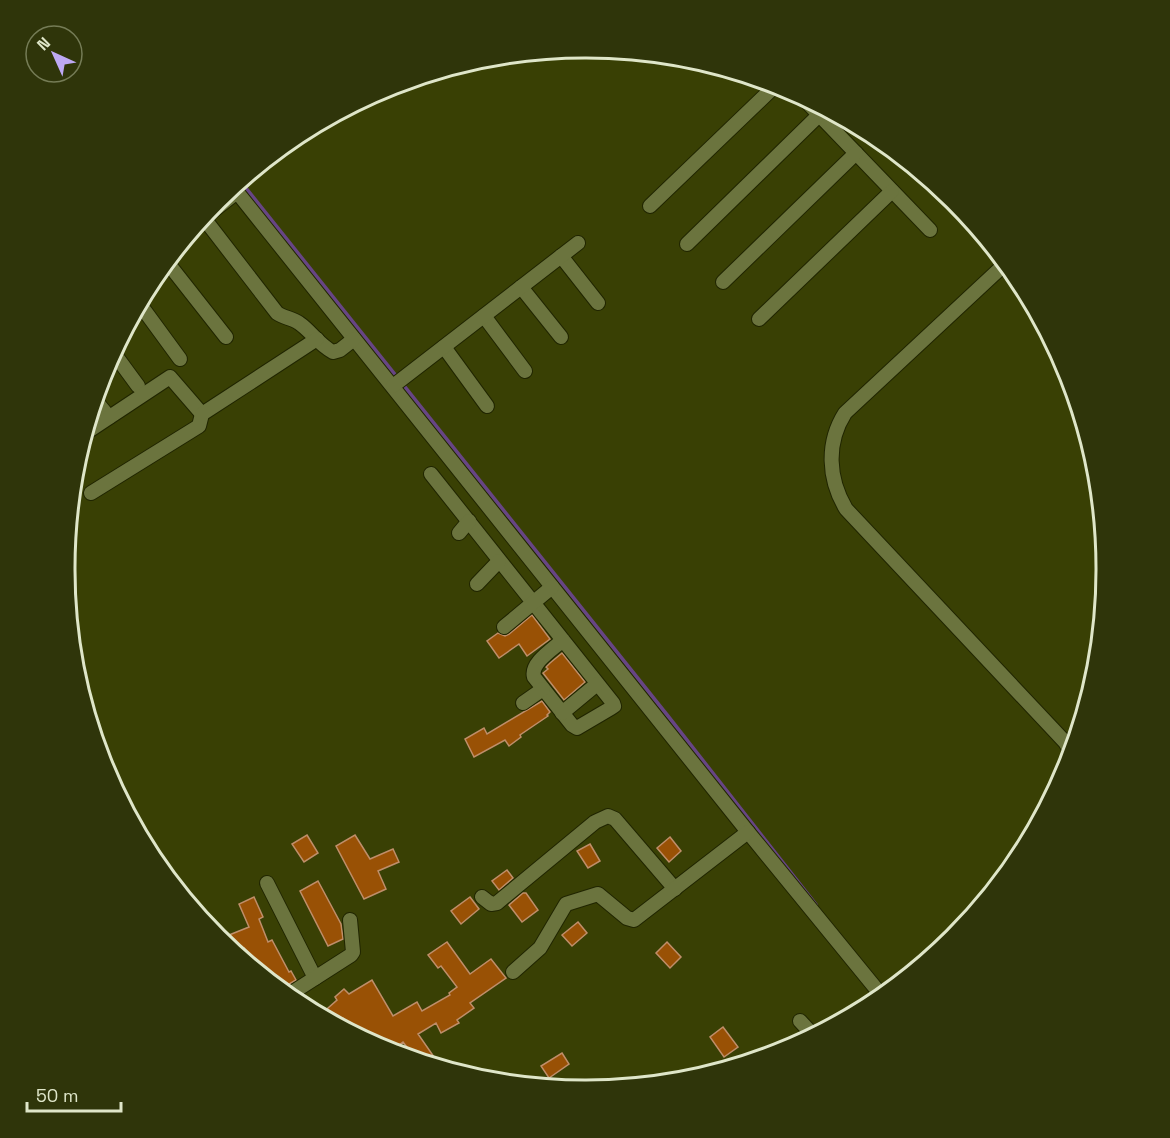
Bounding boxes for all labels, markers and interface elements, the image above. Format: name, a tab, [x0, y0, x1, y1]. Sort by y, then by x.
north arrow	[24, 24, 84, 84]
text: N	[33, 33, 55, 55]
scale bar	[27, 1075, 122, 1113]
text: 50 m	[36, 1084, 78, 1107]

